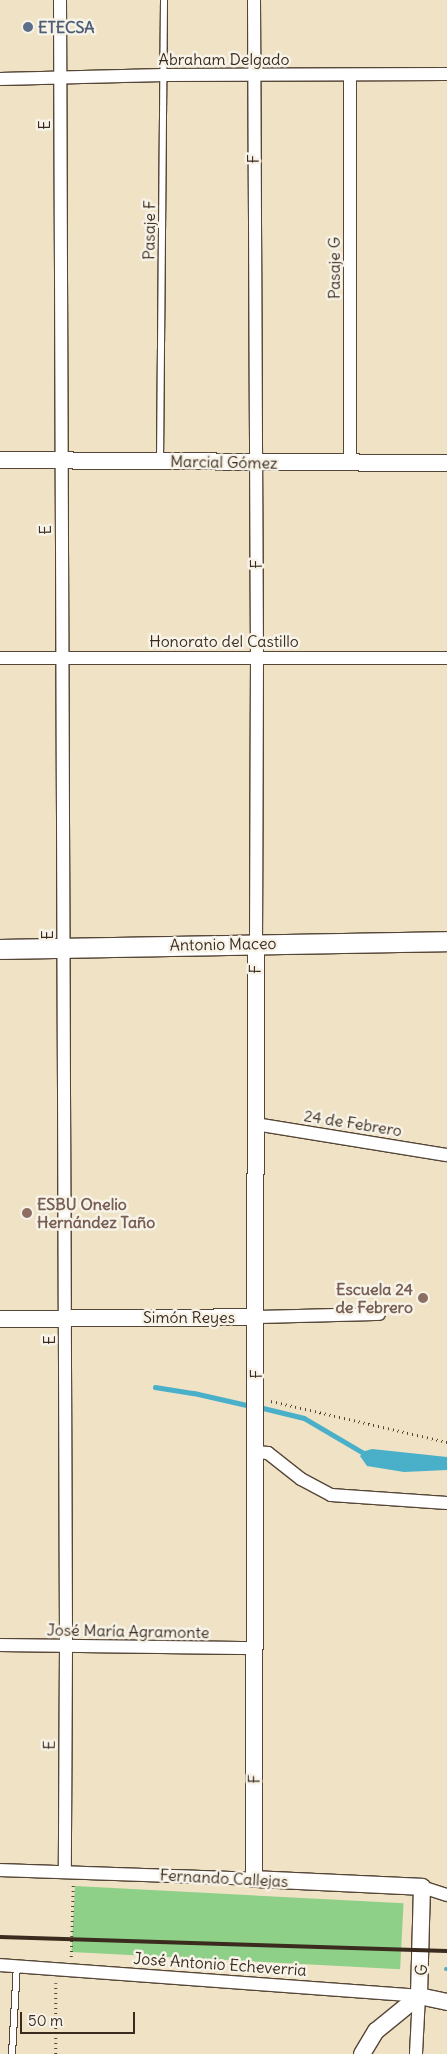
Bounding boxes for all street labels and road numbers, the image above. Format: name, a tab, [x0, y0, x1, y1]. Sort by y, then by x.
street label: Abraham Delgado	[159, 49, 289, 69]
street label: E	[34, 120, 54, 130]
street label: F	[243, 154, 263, 164]
street label: Pasaje F	[139, 200, 159, 260]
street label: Pasaje G	[324, 237, 344, 299]
street label: Marcial Gómez	[170, 451, 278, 473]
street label: E	[35, 525, 55, 535]
street label: F	[246, 559, 266, 569]
street label: Honorato del Castillo	[149, 631, 299, 651]
street label: E	[37, 930, 57, 940]
street label: Antonio Maceo	[169, 933, 277, 955]
street label: F	[245, 964, 265, 974]
street label: 24 de Febrero	[303, 1106, 403, 1140]
street label: Simón Reyes	[143, 1307, 235, 1327]
street label: E	[39, 1335, 59, 1345]
street label: F	[246, 1369, 266, 1379]
street label: José María Agramonte	[47, 1620, 209, 1642]
street label: E	[39, 1740, 59, 1750]
street label: F	[244, 1774, 264, 1784]
street label: Fernando Callejas	[159, 1865, 289, 1891]
street label: José Antonio Echeverria	[133, 1948, 307, 1980]
street label: G	[411, 1964, 431, 1976]

